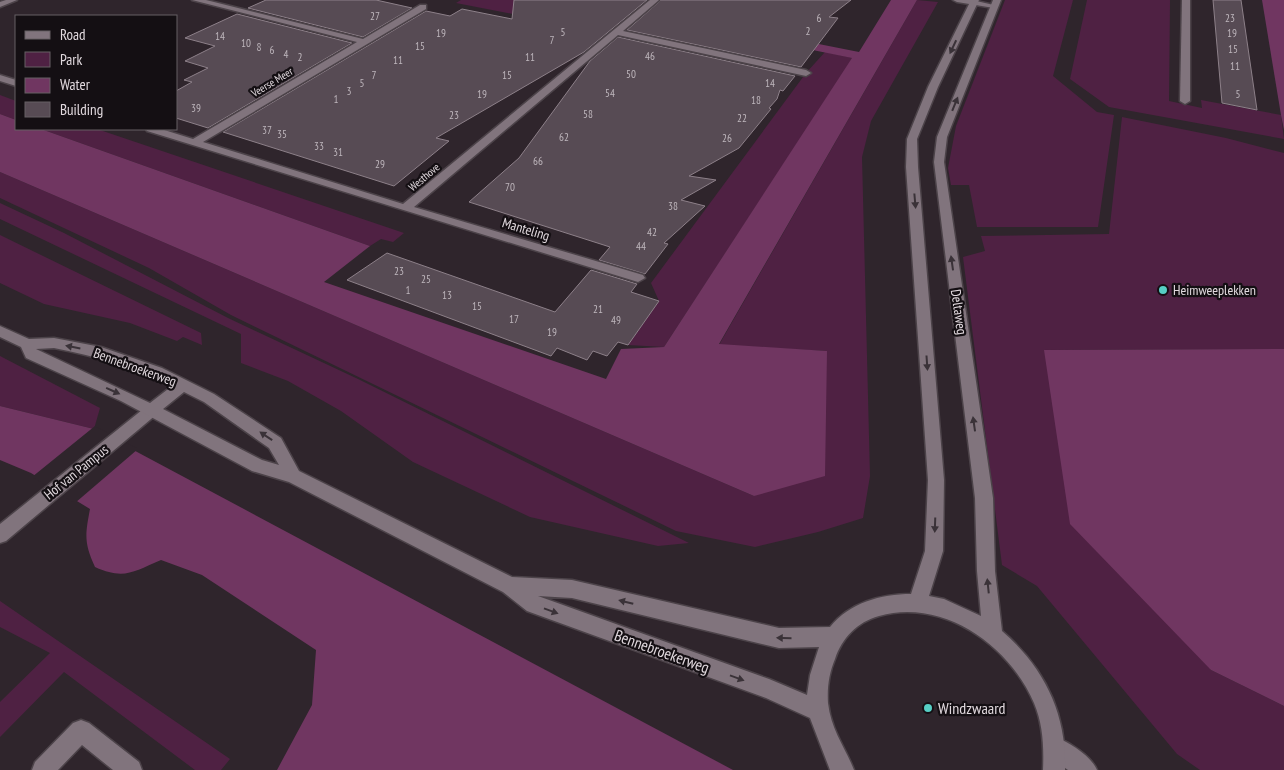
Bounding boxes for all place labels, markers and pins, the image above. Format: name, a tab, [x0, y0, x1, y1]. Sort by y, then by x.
place label: Heimweeplekken	[1173, 281, 1256, 299]
marker: Heimweeplekken	[1157, 284, 1169, 296]
place label: Windzwaard	[938, 698, 1006, 718]
marker: Windzwaard	[922, 702, 934, 714]

